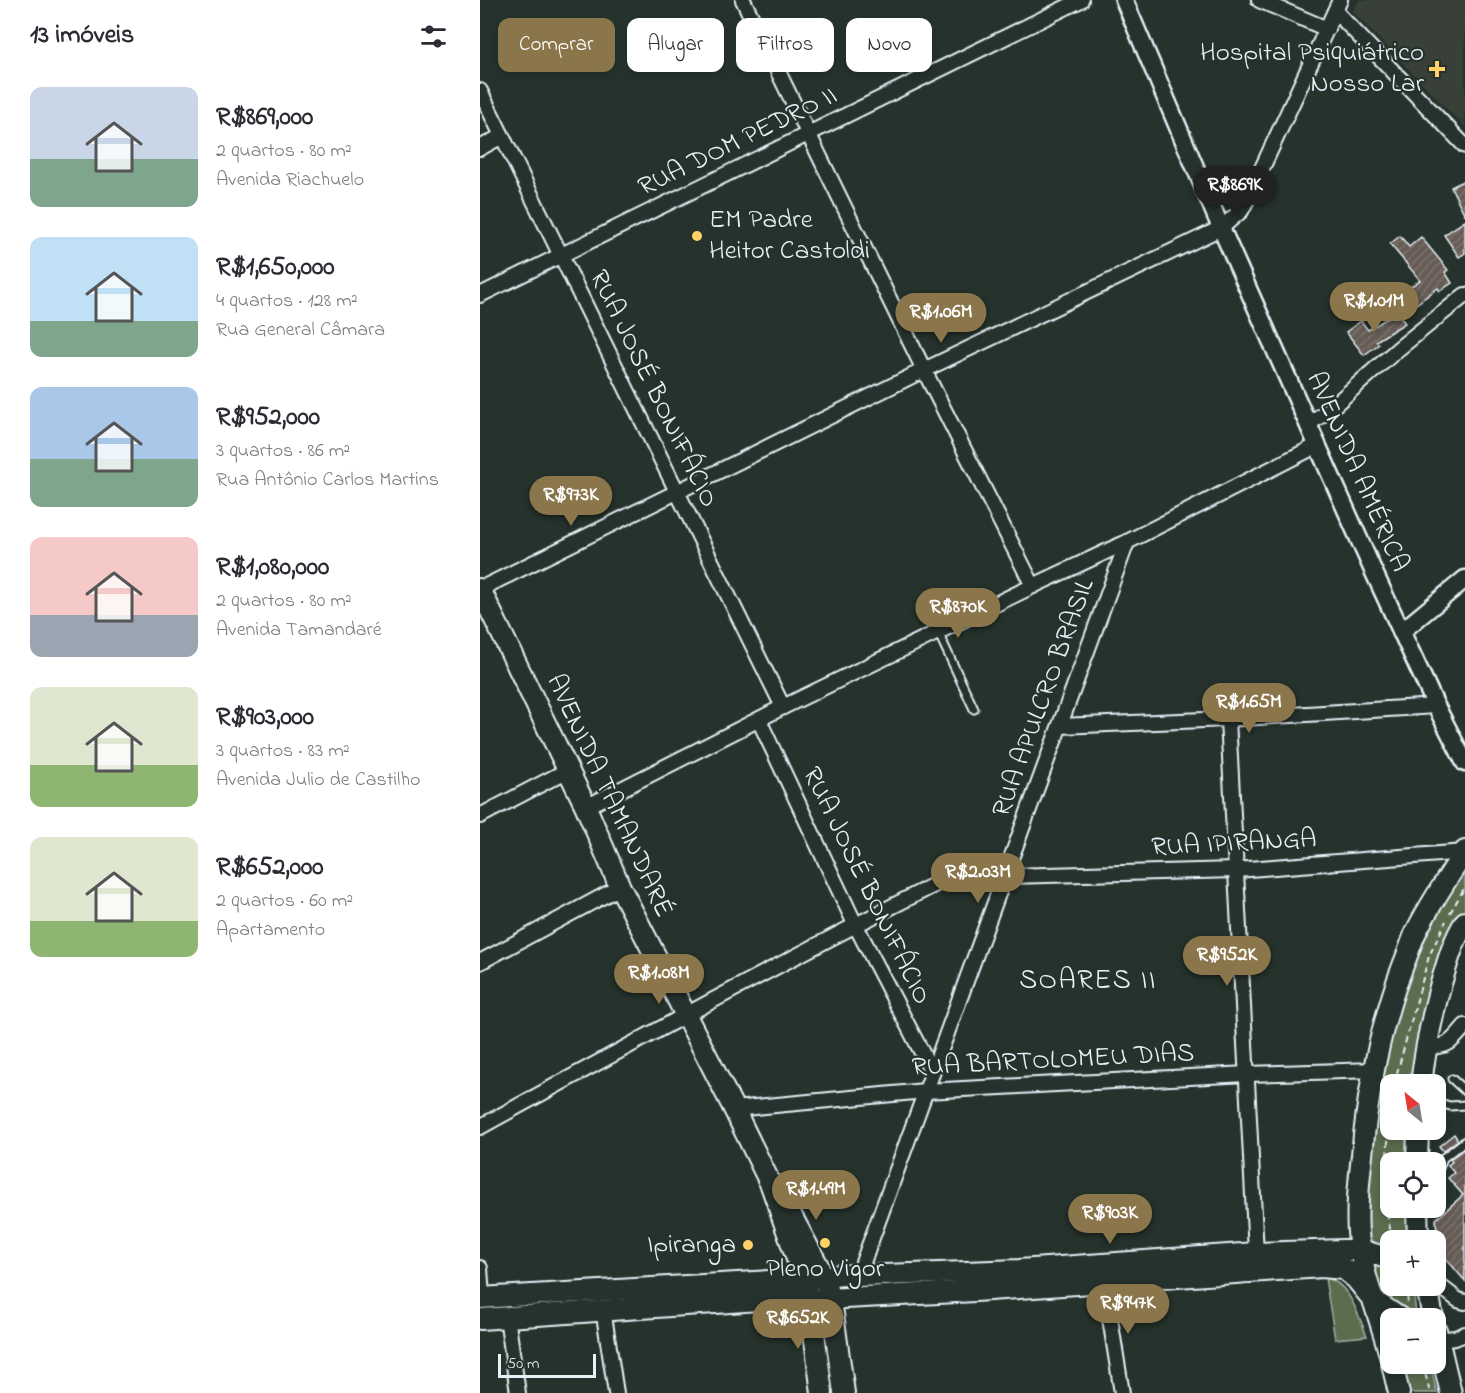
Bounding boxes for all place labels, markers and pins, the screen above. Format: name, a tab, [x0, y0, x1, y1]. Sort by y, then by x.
place label: Hospital Psiquiátrico Nosso Lar	[1200, 34, 1425, 104]
marker: Hospital Psiquiátrico Nosso Lar	[1428, 60, 1446, 78]
pin: R$869K	[1186, 166, 1284, 217]
place label: EM Padre Heitor Castoldi	[709, 201, 870, 271]
marker: EM Padre Heitor Castoldi	[690, 229, 704, 243]
pin: R$1.01M	[1319, 282, 1429, 333]
pin: R$1.06M	[886, 293, 996, 344]
pin: R$973K	[522, 476, 620, 527]
pin: R$870K	[909, 588, 1007, 639]
pin: R$1.65M	[1194, 683, 1304, 734]
pin: R$2.03M	[923, 853, 1033, 904]
pin: R$952K	[1178, 936, 1276, 987]
pin: R$1.08M	[604, 954, 714, 1005]
pin: R$1.49M	[761, 1170, 871, 1221]
pin: R$903K	[1061, 1194, 1159, 1245]
place label: Ipiranga	[647, 1226, 736, 1265]
marker: Pleno Vigor	[818, 1236, 832, 1250]
marker: Ipiranga	[741, 1238, 755, 1252]
place label: Pleno Vigor	[766, 1250, 885, 1289]
pin: R$947K	[1079, 1284, 1177, 1335]
pin: R$652K	[749, 1299, 847, 1350]

